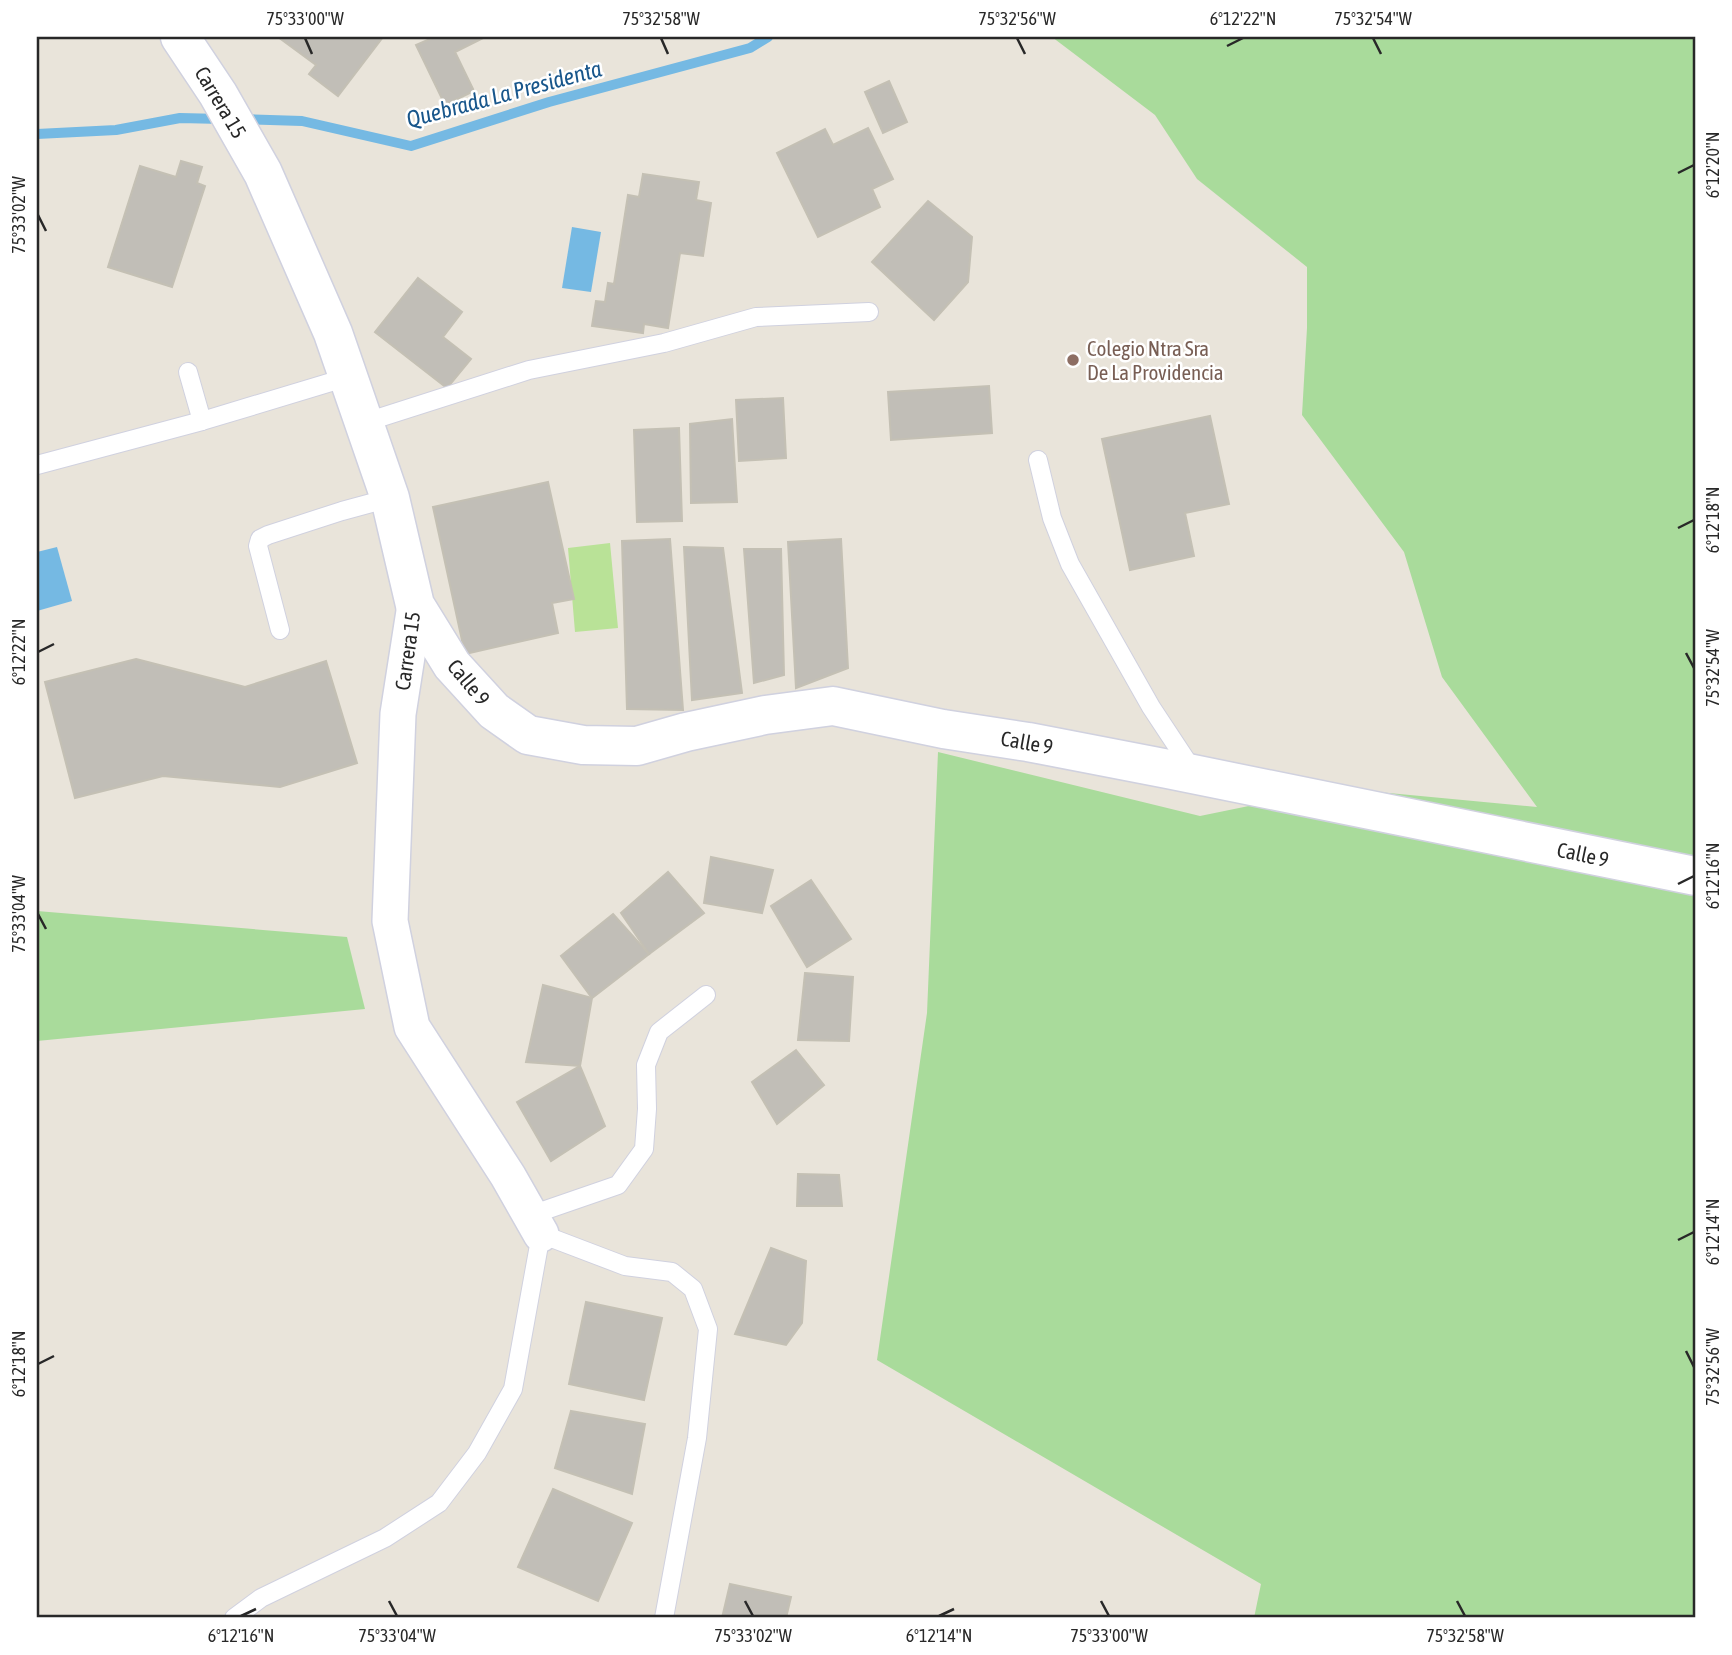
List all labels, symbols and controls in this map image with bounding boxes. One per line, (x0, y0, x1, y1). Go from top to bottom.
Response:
text: 75°33'00"W (266, 8, 344, 29)
text: 75°32'58"W (622, 8, 700, 29)
text: 75°32'56"W (978, 8, 1056, 29)
text: 6°12'22"N (1210, 8, 1276, 29)
text: 75°32'54"W (1334, 8, 1412, 29)
water label: Quebrada La Presidenta (404, 55, 605, 133)
street label: Carrera 15 (190, 62, 252, 142)
text: 6°12'20"N (1702, 132, 1723, 198)
text: 75°33'02"W (8, 176, 29, 254)
place label: Colegio Ntra Sra De La Providencia (1087, 336, 1224, 384)
marker: Colegio Ntra Sra De La Providencia (1065, 352, 1081, 368)
text: 6°12'18"N (1702, 487, 1723, 553)
street label: Carrera 15 (390, 610, 424, 692)
text: 6°12'22"N (8, 619, 29, 685)
text: 75°32'54"W (1702, 629, 1723, 707)
street label: Calle 9 (443, 654, 495, 710)
street label: Calle 9 (999, 726, 1055, 758)
street label: Calle 9 (1555, 837, 1611, 871)
text: 6°12'16"N (1702, 843, 1723, 909)
text: 75°33'04"W (8, 875, 29, 953)
text: 6°12'14"N (1702, 1199, 1723, 1265)
text: 75°32'56"W (1702, 1328, 1723, 1406)
text: 6°12'18"N (8, 1331, 29, 1397)
text: 6°12'16"N (208, 1625, 274, 1646)
text: 75°33'04"W (358, 1625, 436, 1646)
text: 75°33'02"W (714, 1625, 792, 1646)
text: 6°12'14"N (906, 1625, 972, 1646)
text: 75°33'00"W (1070, 1625, 1148, 1646)
text: 75°32'58"W (1426, 1625, 1504, 1646)

